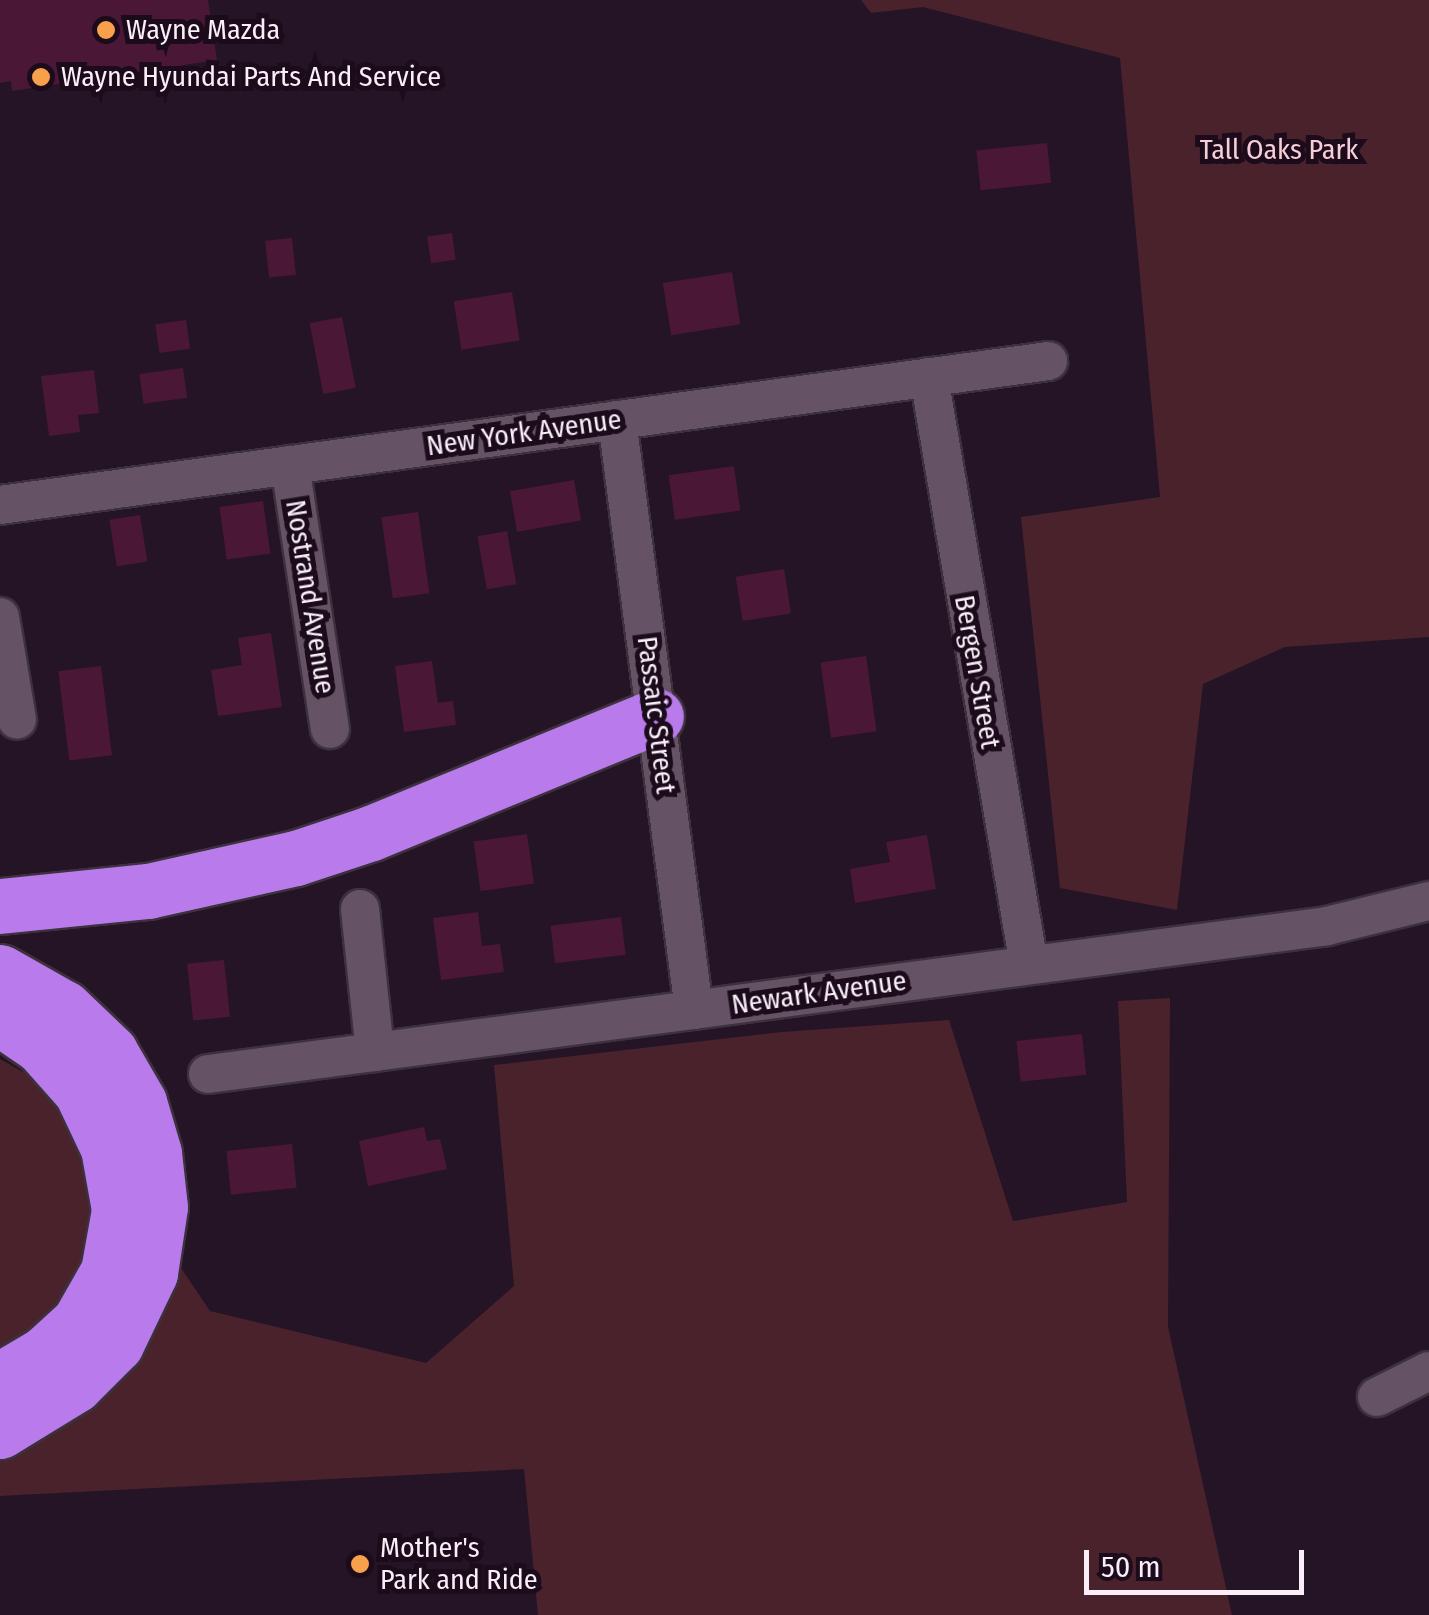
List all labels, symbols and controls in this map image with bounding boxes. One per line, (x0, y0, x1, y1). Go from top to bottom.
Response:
place label: Wayne Mazda (126, 13, 280, 47)
marker: Wayne Mazda (95, 19, 117, 41)
place label: Wayne Hyundai Parts And Service (61, 60, 441, 94)
marker: Wayne Hyundai Parts And Service (30, 66, 52, 88)
park label: Tall Oaks Park (1200, 133, 1358, 167)
street label: New York Avenue (424, 403, 624, 463)
street label: Nostrand Avenue (278, 498, 342, 696)
street label: Bergen Street (947, 593, 1007, 751)
street label: Passaic Street (630, 634, 682, 796)
street label: Newark Avenue (729, 964, 909, 1022)
scale bar (1089, 1530, 1309, 1592)
place label: Mother's Park and Ride (380, 1531, 538, 1597)
text: 50 m (1101, 1549, 1161, 1585)
marker: Mother's Park and Ride (349, 1553, 371, 1575)

